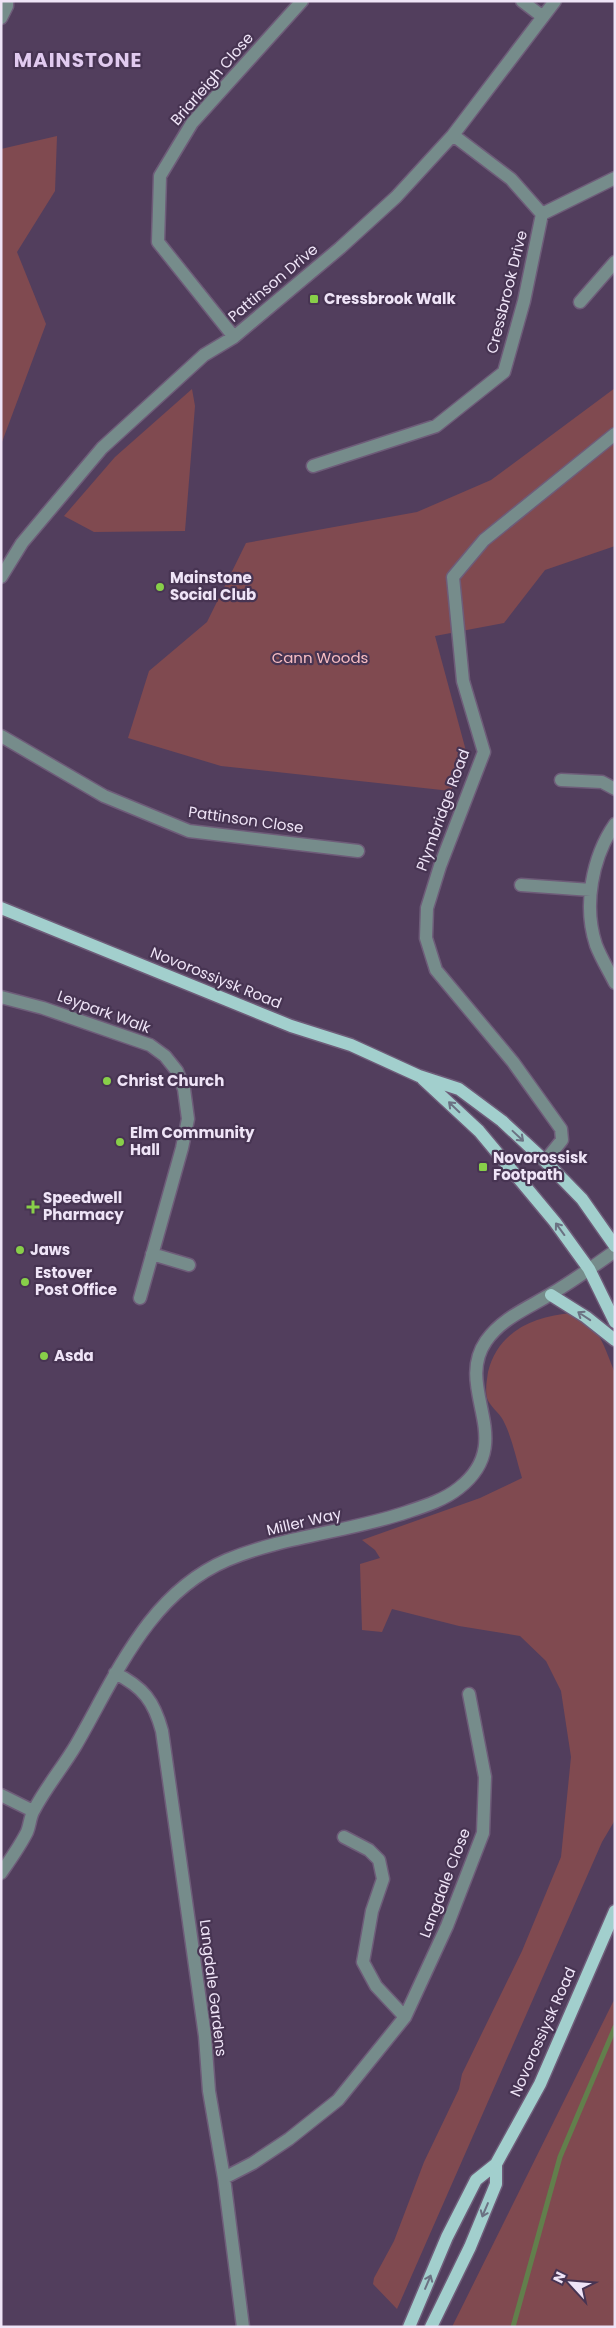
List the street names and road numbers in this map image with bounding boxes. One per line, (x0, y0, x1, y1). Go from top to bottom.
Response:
street label: Briarleigh Close (165, 28, 258, 130)
street label: Cressbrook Drive (481, 228, 532, 356)
street label: Pattinson Drive (223, 239, 322, 327)
street label: Plymbridge Road (411, 746, 474, 874)
street label: Pattinson Close (187, 801, 305, 838)
street label: Novorossiysk Road (147, 942, 285, 1013)
street label: Leypark Walk (55, 985, 154, 1038)
street label: Miller Way (264, 1503, 344, 1540)
street label: Langdale Close (414, 1825, 475, 1941)
street label: Langdale Gardens (195, 1918, 232, 2058)
street label: Novorossiysk Road (505, 1964, 581, 2100)

